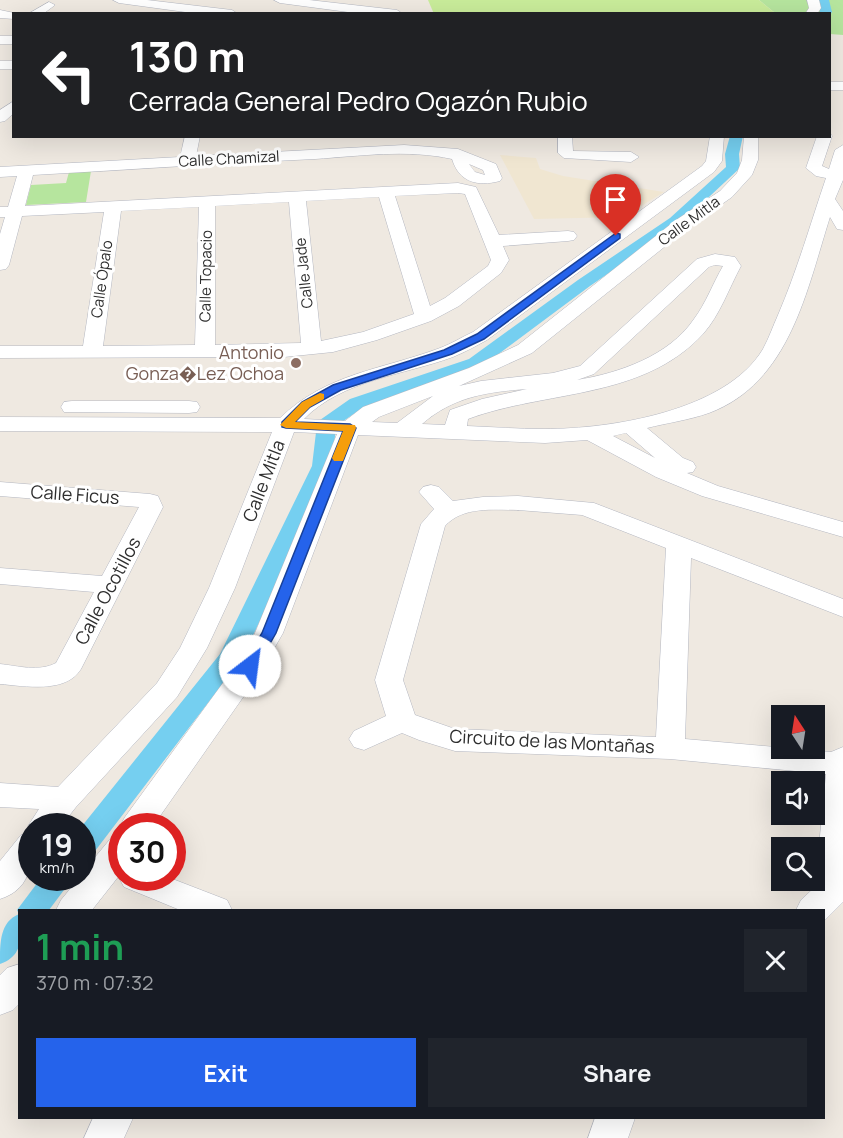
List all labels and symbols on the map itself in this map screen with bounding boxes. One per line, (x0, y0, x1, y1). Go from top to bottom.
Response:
street label: Calle Chamizal (178, 145, 280, 172)
pin (590, 174, 641, 236)
street label: Calle Mitla (653, 191, 724, 250)
street label: Calle Topacio (194, 230, 217, 322)
street label: Calle Jade (289, 237, 318, 309)
street label: Calle Ópalo (86, 239, 117, 319)
place label: Antonio Gonza�Lez Ochoa (126, 340, 284, 385)
marker: Antonio Gonza�Lez Ochoa (289, 356, 303, 370)
street label: Calle Mitla (236, 436, 290, 525)
street label: Calle Ficus (30, 479, 120, 509)
street label: Calle Ocotillos (69, 533, 146, 649)
position arrow (218, 634, 282, 698)
north arrow (771, 705, 825, 759)
street label: Circuito de las Montañas (449, 724, 655, 758)
speed limit sign: 30 (108, 813, 186, 891)

